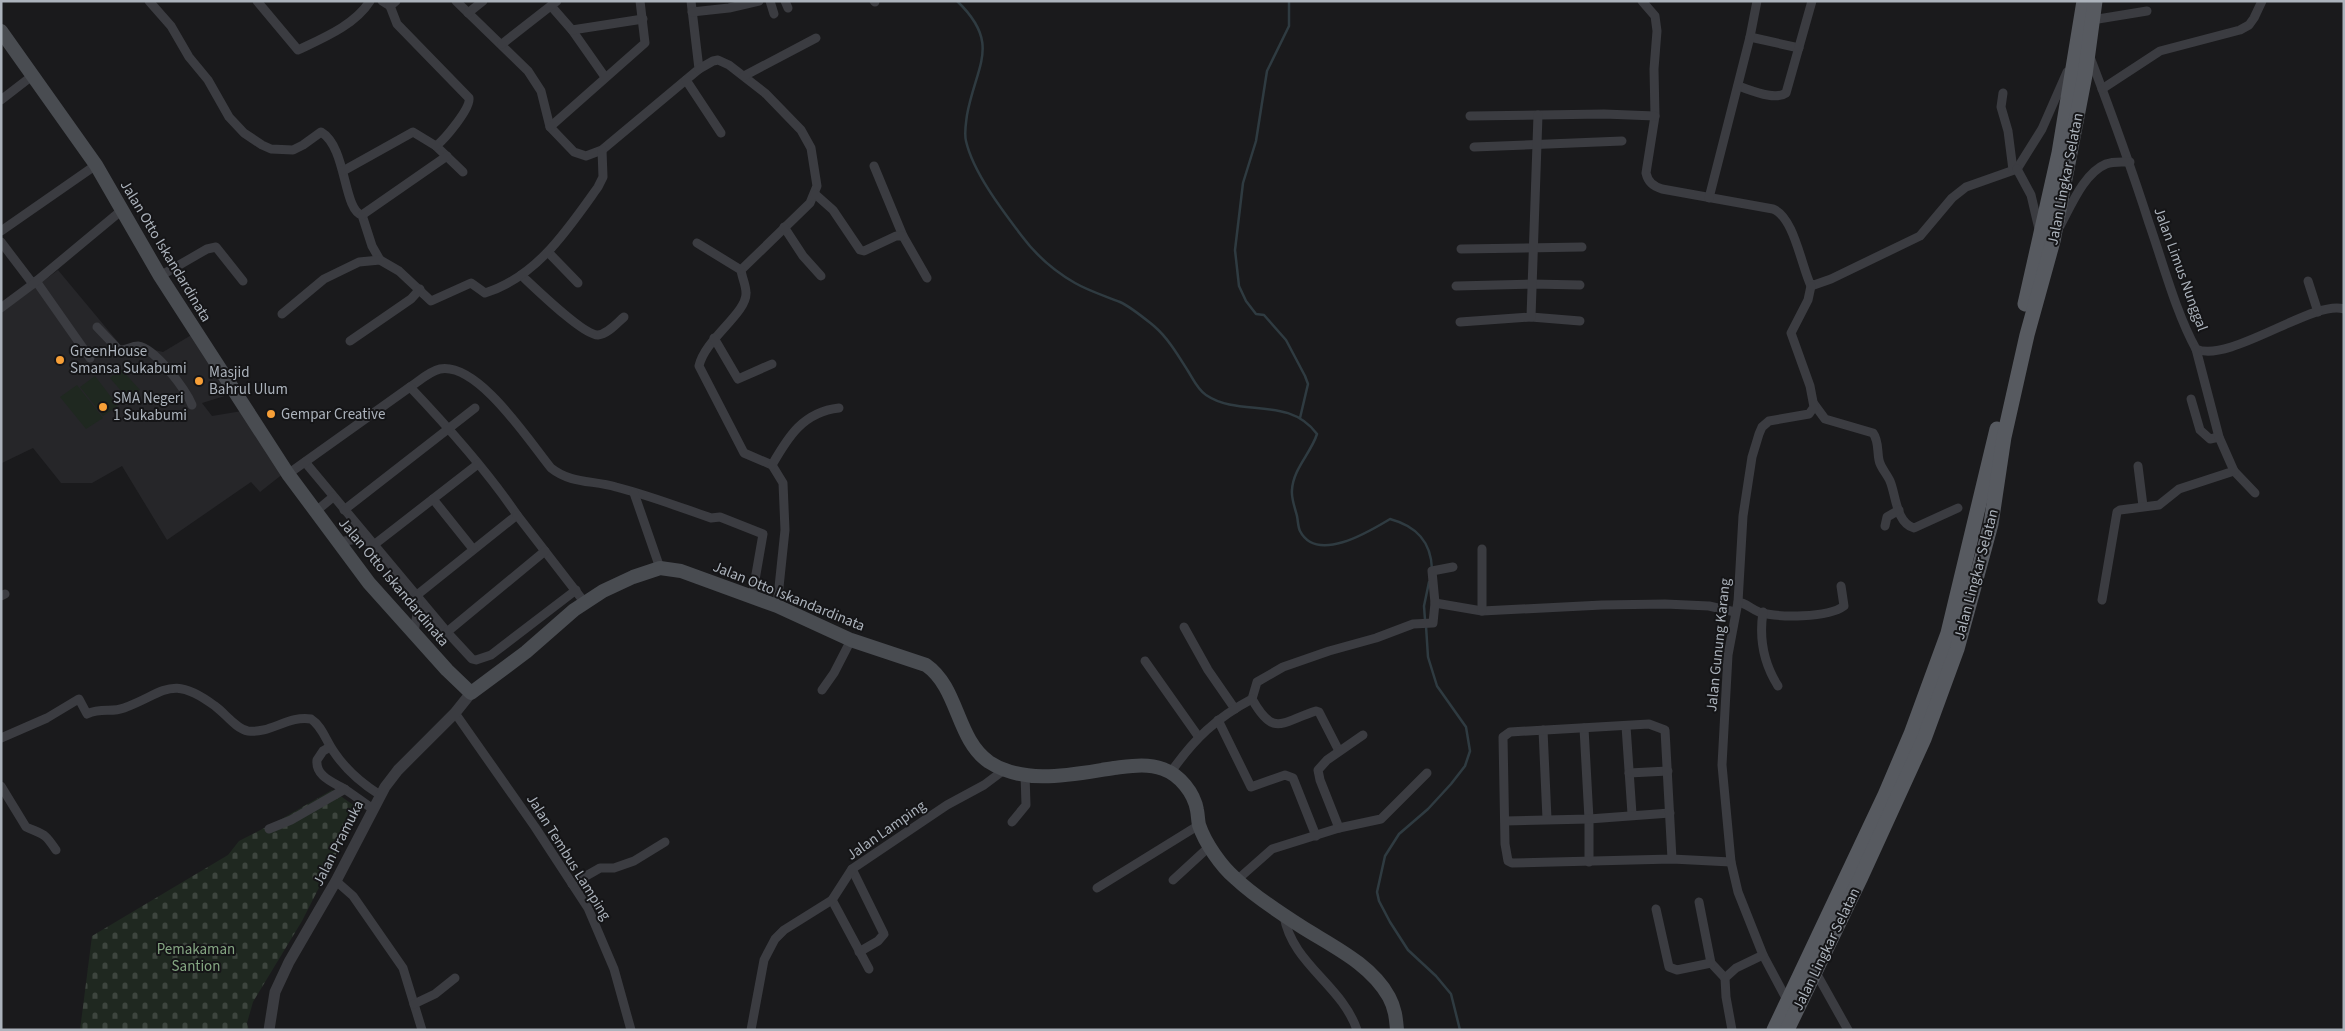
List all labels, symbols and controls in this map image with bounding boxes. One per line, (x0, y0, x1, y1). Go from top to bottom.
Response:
street label: Jalan Lingkar Selatan (2042, 111, 2089, 247)
street label: Jalan Otto Iskandardinata (115, 176, 216, 326)
street label: Jalan Limus Nunggal (2148, 204, 2213, 334)
place label: GreenHouse Smansa Sukabumi (70, 341, 187, 379)
marker: GreenHouse Smansa Sukabumi (54, 354, 66, 366)
place label: Masjid Bahrul Ulum (209, 362, 288, 400)
marker: Masjid Bahrul Ulum (193, 375, 205, 387)
place label: SMA Negeri 1 Sukabumi (113, 388, 187, 426)
marker: SMA Negeri 1 Sukabumi (97, 401, 109, 413)
place label: Gempar Creative (281, 404, 385, 425)
marker: Gempar Creative (265, 408, 277, 420)
street label: Jalan Lingkar Selatan (1949, 507, 2004, 642)
street label: Jalan Otto Iskandardinata (333, 513, 454, 651)
street label: Jalan Otto Iskandardinata (710, 556, 868, 637)
street label: Jalan Gunung Karang (1701, 577, 1736, 713)
street label: Jalan Tembus Lamping (521, 790, 616, 925)
street label: Jalan Lamping (842, 795, 931, 866)
street label: Jalan Pramuka (308, 797, 369, 890)
street label: Jalan Lingkar Selatan (1788, 884, 1865, 1014)
park label: Pemakaman Santion (157, 939, 235, 977)

